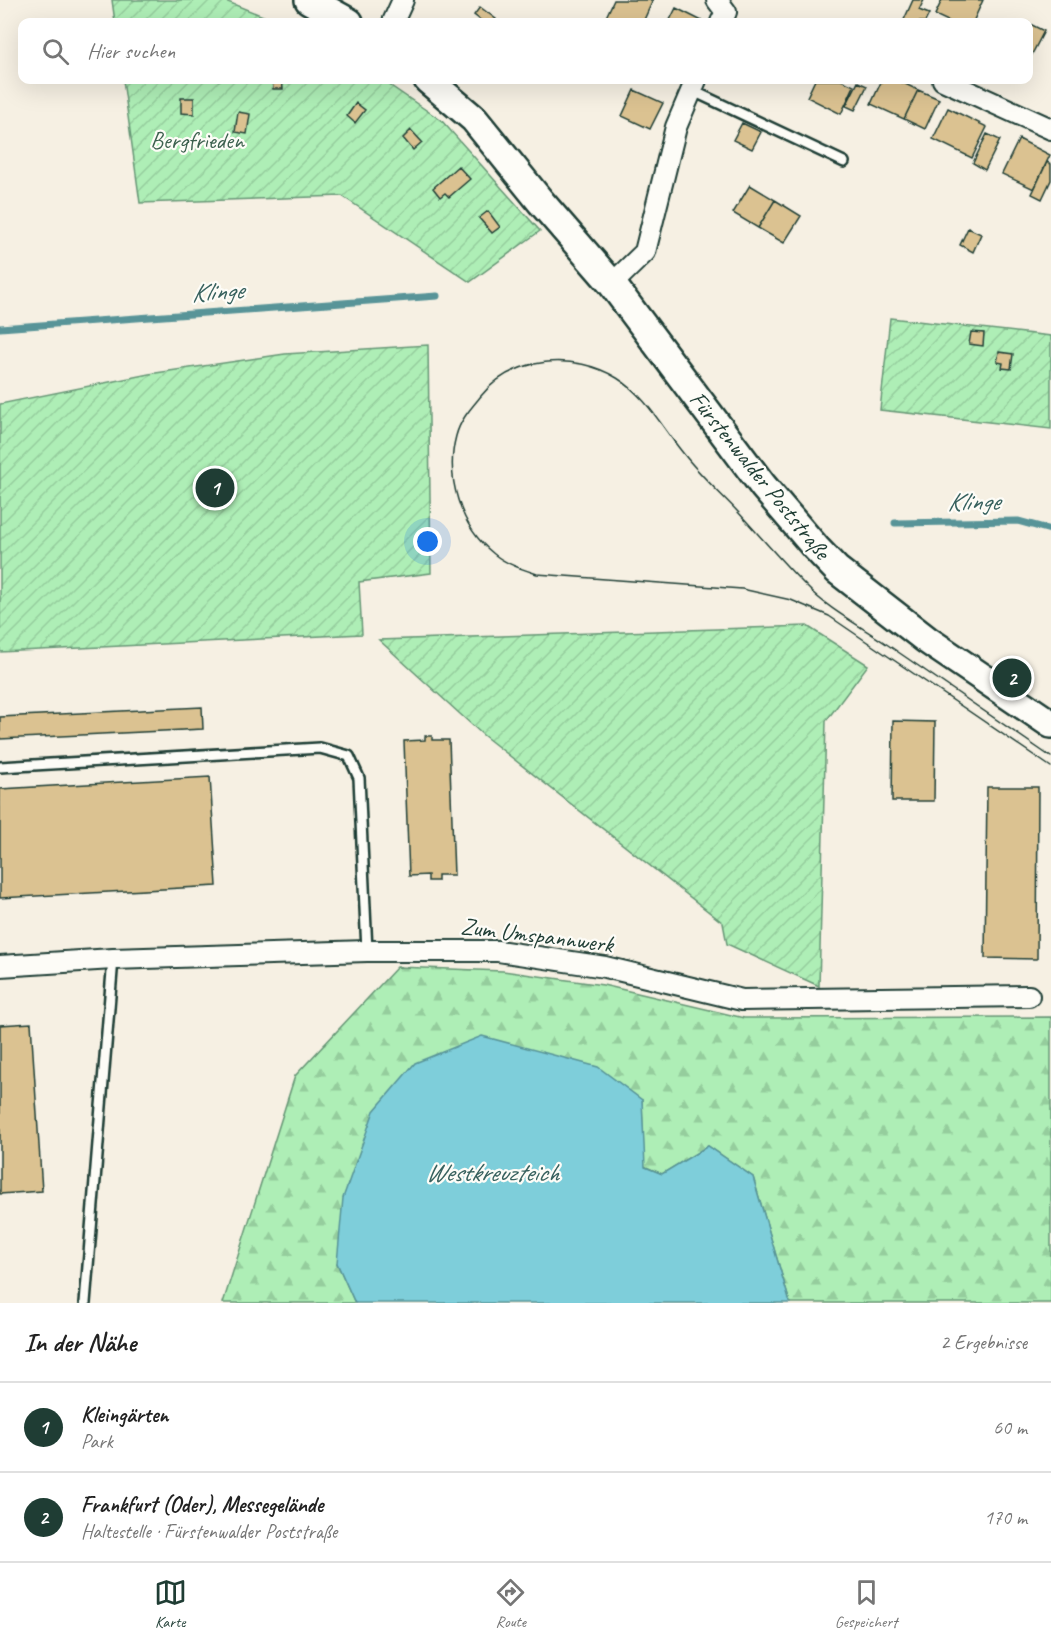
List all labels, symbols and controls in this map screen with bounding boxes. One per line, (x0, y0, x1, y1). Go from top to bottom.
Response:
search box (18, 18, 1033, 84)
icon: search (39, 35, 72, 68)
text: Hier suchen (87, 37, 175, 65)
park label: Bergfrieden (150, 125, 245, 155)
water label: Klinge (190, 273, 248, 310)
street label: Fürstenwalder Poststraße (683, 385, 838, 567)
pin: 1 (196, 466, 234, 510)
water label: Klinge (947, 484, 1003, 518)
your location (413, 527, 442, 556)
pin: 2 (992, 656, 1032, 700)
street label: Zum Umspannwerk (459, 911, 617, 959)
water label: Westkreuzteich (426, 1156, 561, 1189)
text: In der Nähe (24, 1326, 136, 1359)
text: 2 Ergebnisse (940, 1330, 1027, 1355)
text: Kleingärten (81, 1401, 168, 1429)
text: 1 (39, 1415, 48, 1440)
text: 60 m (993, 1415, 1027, 1440)
text: Park (81, 1429, 113, 1454)
text: Frankfurt (Oder), Messegelände (81, 1491, 323, 1519)
text: 2 (39, 1505, 48, 1530)
text: 170 m (984, 1505, 1027, 1530)
text: Haltestelle · Fürstenwalder Poststraße (81, 1519, 337, 1544)
tab: Karte (154, 1576, 187, 1632)
tab: Route (494, 1576, 527, 1632)
tab: Gespeichert (835, 1576, 897, 1632)

